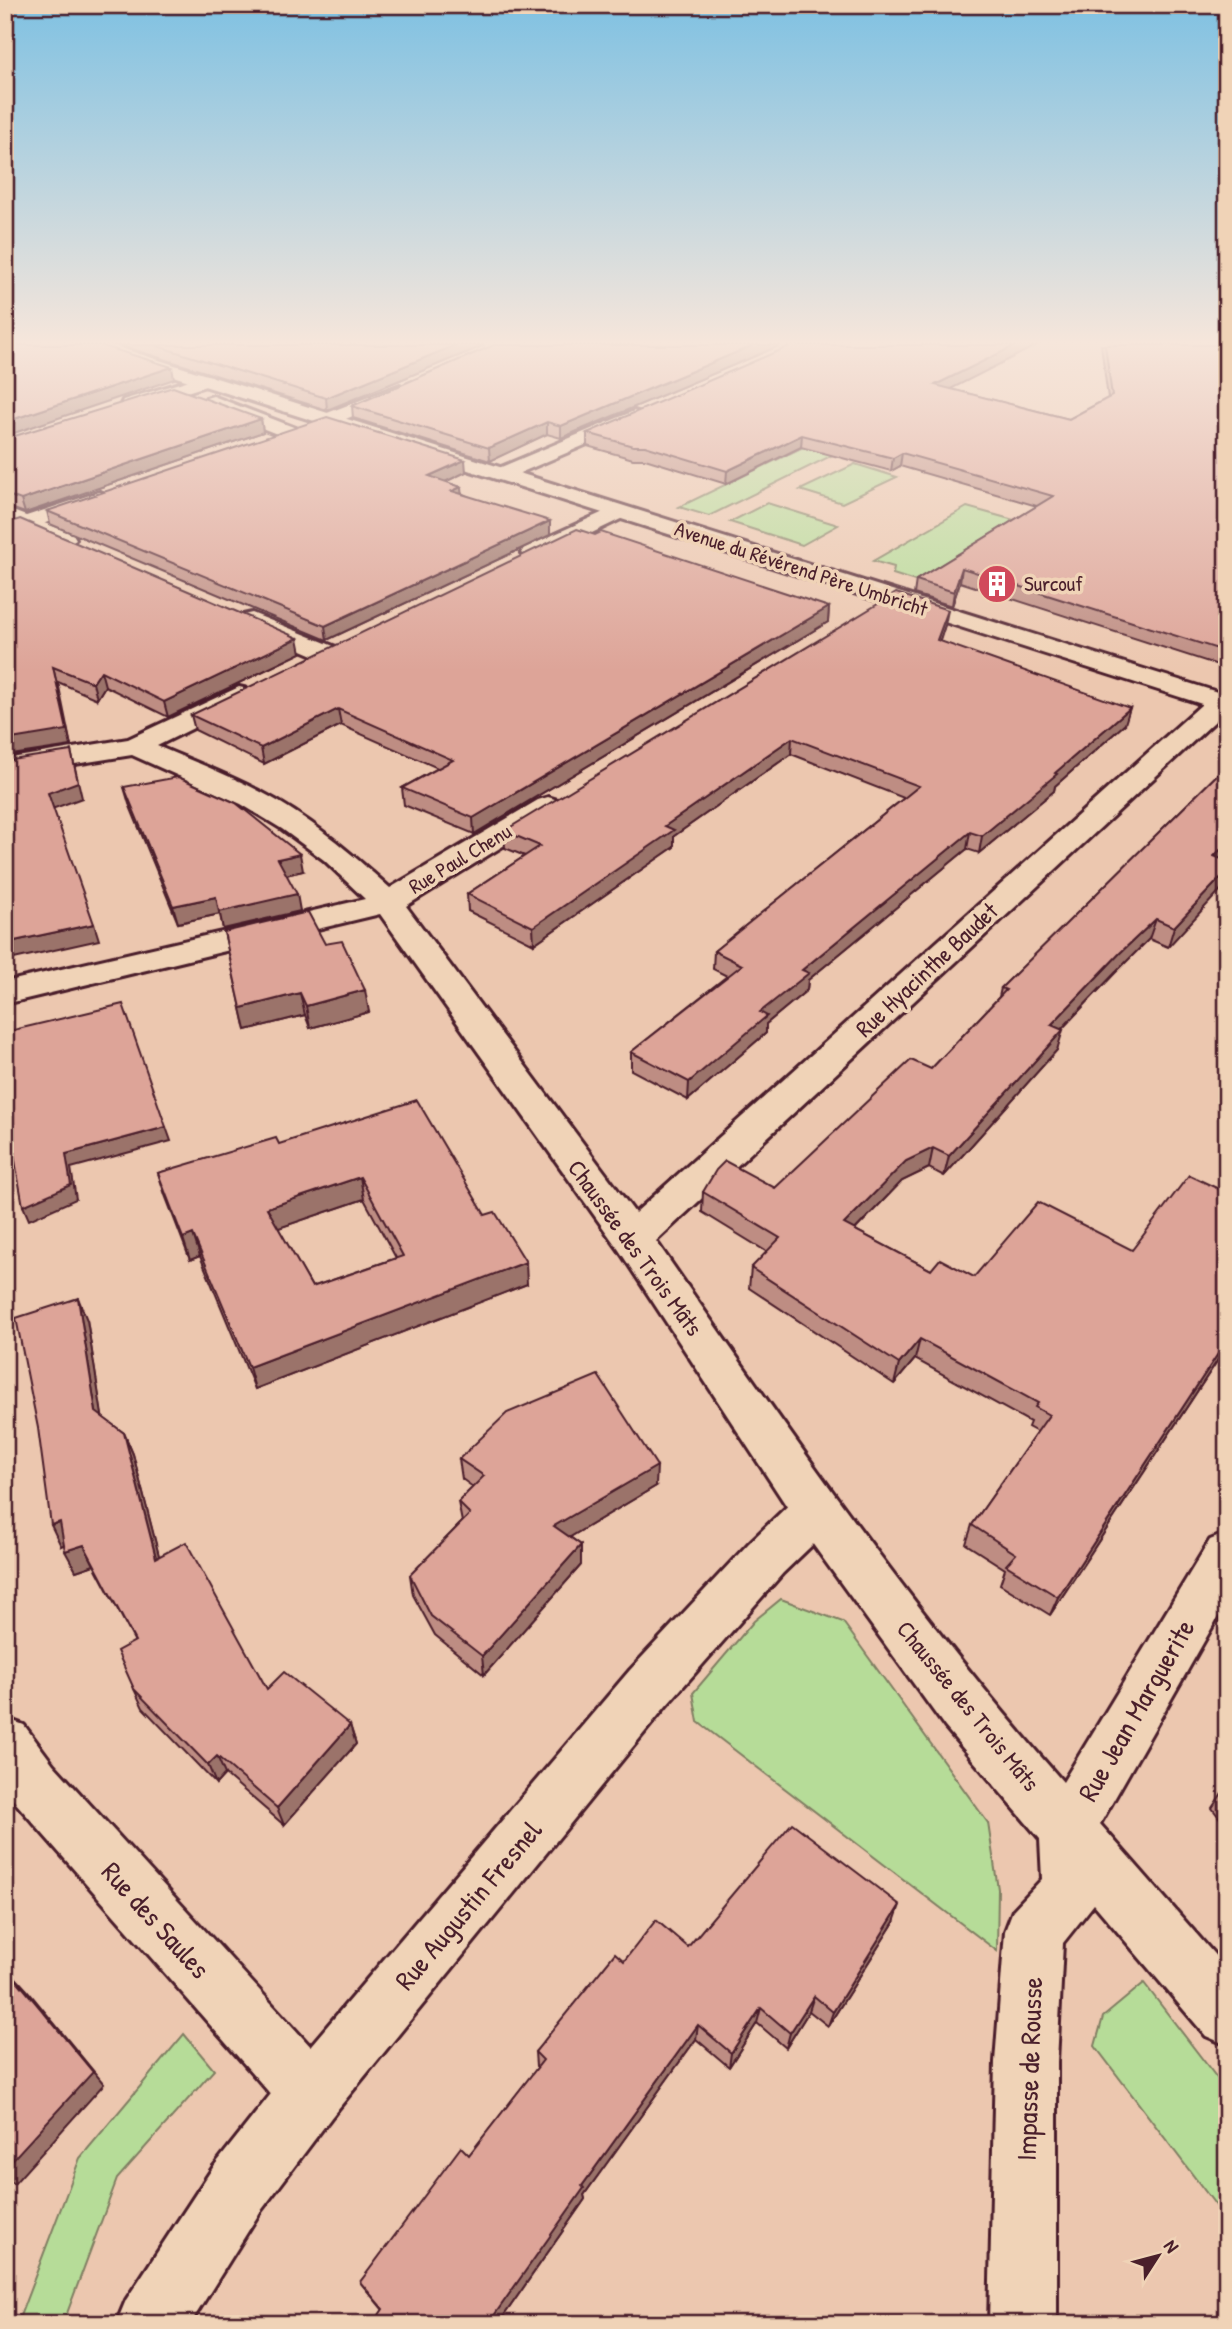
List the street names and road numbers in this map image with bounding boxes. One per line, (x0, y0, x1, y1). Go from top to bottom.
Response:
street label: Avenue du Révérend Père Umbricht (671, 514, 932, 623)
street label: Rue Paul Chenu (403, 816, 517, 901)
street label: Rue Hyacinthe Baudet (848, 894, 1005, 1044)
street label: Chaussée des Trois Mâts (561, 1153, 711, 1342)
street label: Rue Jean Marguerite (1069, 1612, 1203, 1808)
street label: Chaussée des Trois Mâts (890, 1614, 1047, 1797)
street label: Rue Augustin Fresnel (386, 1812, 550, 1998)
street label: Rue des Saules (93, 1853, 219, 1987)
street label: Impasse de Rousse (1007, 1976, 1051, 2162)

